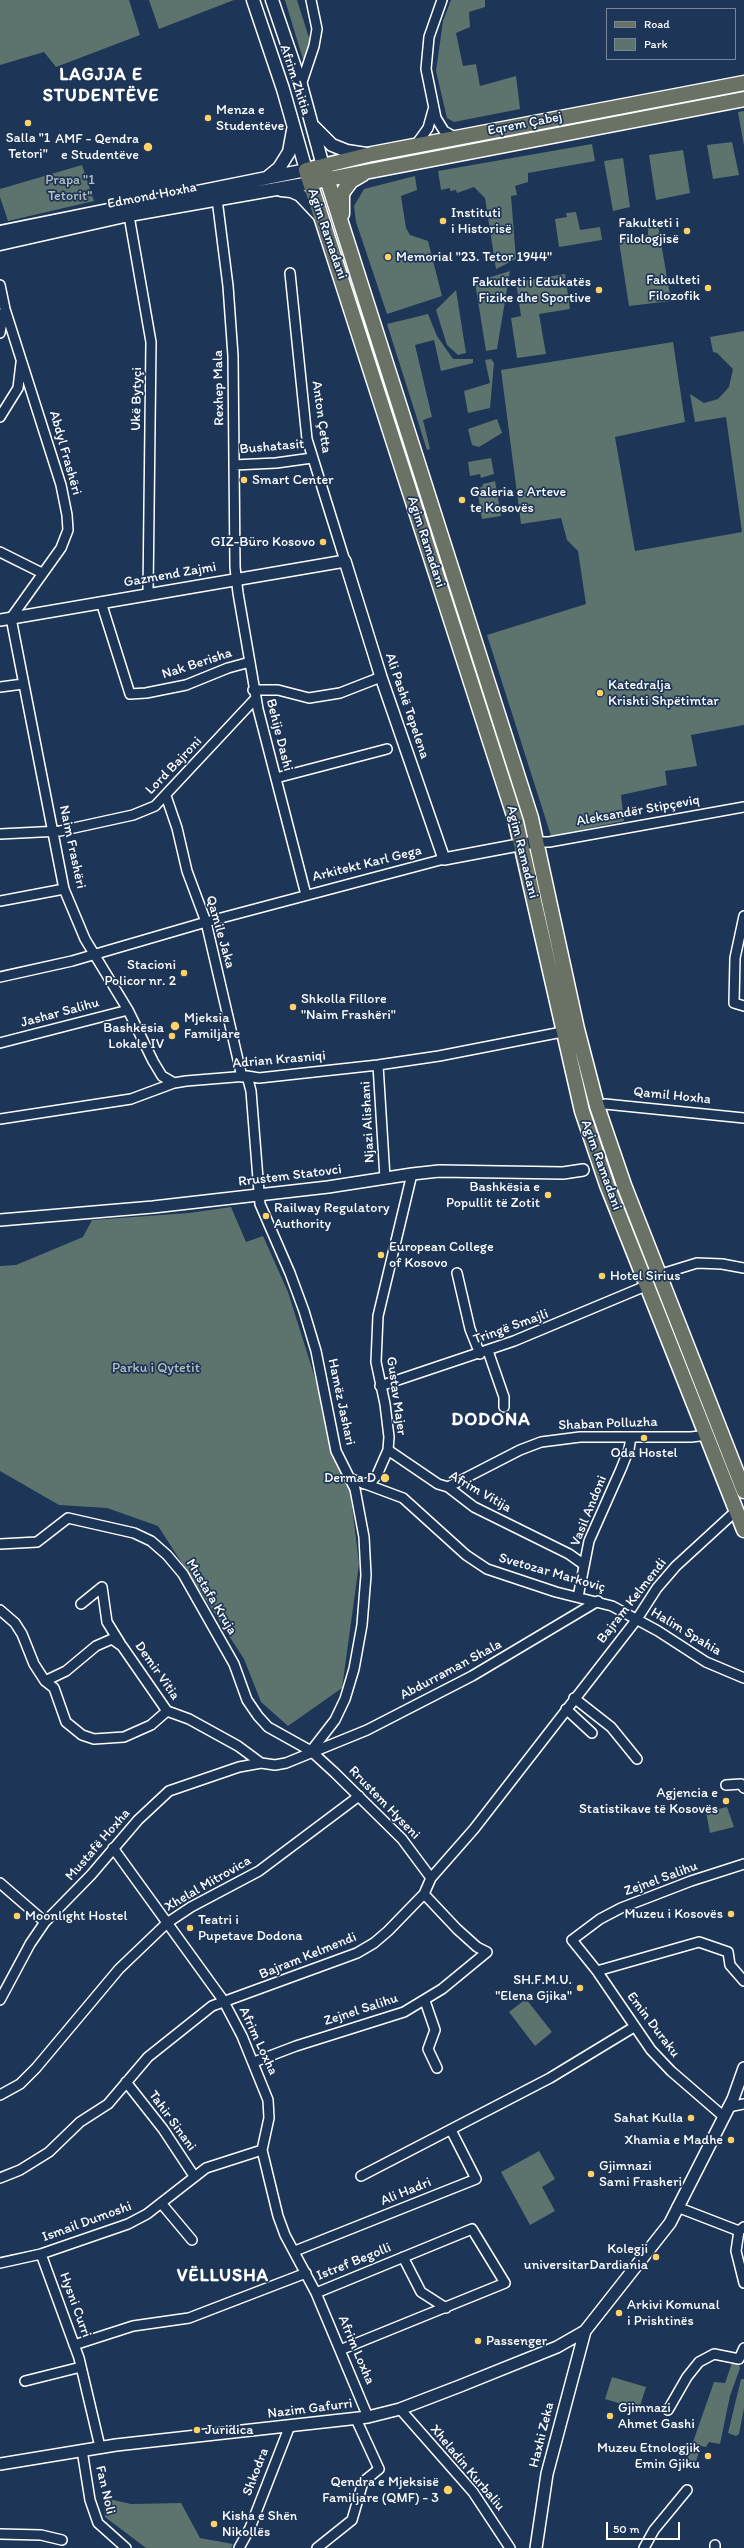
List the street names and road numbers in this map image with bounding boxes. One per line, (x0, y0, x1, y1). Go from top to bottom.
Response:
street label: Afrim Zhitia (276, 43, 314, 117)
street label: Eqrem Çabej (486, 109, 564, 139)
street label: Edmond Hoxha (106, 179, 198, 213)
street label: Agim Ramadani (304, 186, 350, 282)
street label: Rexhep Mala (210, 350, 228, 426)
street label: Ukë Bytyçi (128, 367, 146, 431)
street label: Anton Çetta (308, 380, 334, 454)
street label: Abdyl Frashëri (45, 409, 85, 497)
street label: Bushatasit (239, 436, 305, 458)
street label: Agim Ramadani (403, 494, 449, 590)
street label: Gazmend Zajmi (122, 559, 218, 591)
street label: Nak Berisha (160, 645, 234, 683)
street label: Ali Pashë Tepelena (381, 651, 433, 761)
street label: Behije Dashi (262, 697, 296, 773)
street label: Lord Bajroni (142, 734, 206, 798)
street label: Aleksandër Stipçeviq (575, 792, 701, 830)
street label: Naim Frashëri (55, 804, 89, 890)
street label: Agim Ramadani (502, 804, 542, 900)
street label: Arkitekt Karl Gega (311, 842, 423, 886)
street label: Qamile Jaka (202, 894, 238, 970)
street label: Jashar Salihu (19, 994, 101, 1032)
street label: Adrian Krasniqi (232, 1048, 326, 1072)
street label: Njazi Alishani (357, 1081, 379, 1163)
street label: Qamil Hoxha (632, 1084, 712, 1108)
street label: Agim Ramadani (577, 1118, 625, 1212)
street label: Rrustem Statovci (237, 1161, 343, 1191)
street label: Tringë Smajli (471, 1306, 551, 1348)
street label: Gustav Majer (382, 1356, 410, 1436)
street label: Hamëz Jashari (324, 1357, 358, 1447)
street label: Shaban Polluzha (558, 1414, 658, 1434)
street label: Afrim Vitija (446, 1467, 514, 1517)
street label: Vasil Andoni (567, 1473, 611, 1549)
street label: Svetozar Markoviç (497, 1550, 607, 1596)
street label: Bajram Kelmendi (594, 1555, 670, 1647)
street label: Mustafa Kruja (182, 1556, 240, 1638)
street label: Halim Spahia (648, 1604, 724, 1660)
street label: Abdurraman Shala (397, 1636, 505, 1704)
street label: Demir Vitia (131, 1638, 183, 1704)
street label: Rrustem Hyseni (345, 1763, 423, 1843)
street label: Mustafë Hoxha (62, 1806, 134, 1884)
street label: Xhelal Mitrovica (162, 1852, 254, 1916)
street label: Zejnel Salihu (622, 1858, 700, 1900)
street label: Bajram Kelmendi (257, 1929, 359, 1983)
street label: Emin Duraku (623, 1989, 683, 2061)
street label: Zejnel Salihu (322, 1990, 400, 2030)
street label: Afrim Loxha (235, 2004, 281, 2078)
street label: Tahir Sinani (144, 2088, 200, 2154)
street label: Ali Hadri (378, 2174, 434, 2210)
street label: Ismail Dumoshi (40, 2198, 134, 2246)
street label: Istref Begolli (314, 2239, 394, 2285)
street label: Hysni Curri (55, 2270, 95, 2340)
street label: Afrim Loxha (334, 2313, 378, 2387)
street label: Nazim Gafurri (267, 2395, 353, 2423)
street label: Haxhi Zeka (526, 2401, 558, 2469)
street label: Xheladin Kurbaliu (426, 2421, 508, 2515)
street label: Shkodra (239, 2446, 273, 2498)
street label: Fan Noli (91, 2464, 119, 2516)

